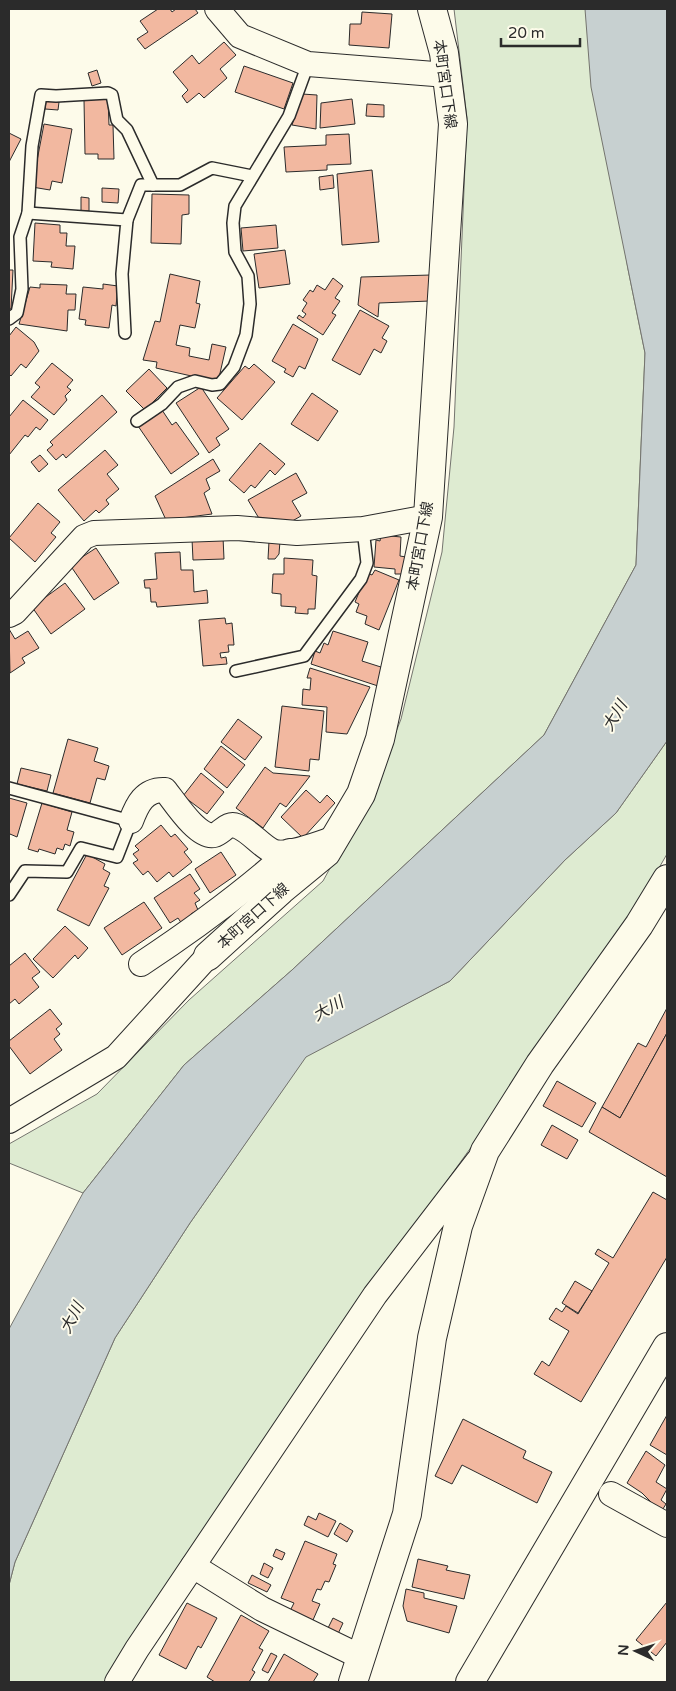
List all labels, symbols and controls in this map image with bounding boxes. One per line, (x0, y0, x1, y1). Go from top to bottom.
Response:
scale bar (501, 15, 580, 47)
text: 20 m (508, 24, 545, 42)
street label: 本町宮口下線 (430, 38, 460, 130)
street label: 本町宮口下線 (403, 500, 437, 592)
water label: 大川 (598, 695, 633, 735)
street label: 本町宮口下線 (214, 879, 292, 953)
water label: 大川 (309, 992, 349, 1026)
water label: 大川 (56, 1297, 89, 1337)
north arrow (611, 1626, 661, 1676)
text: N (615, 1644, 632, 1656)

